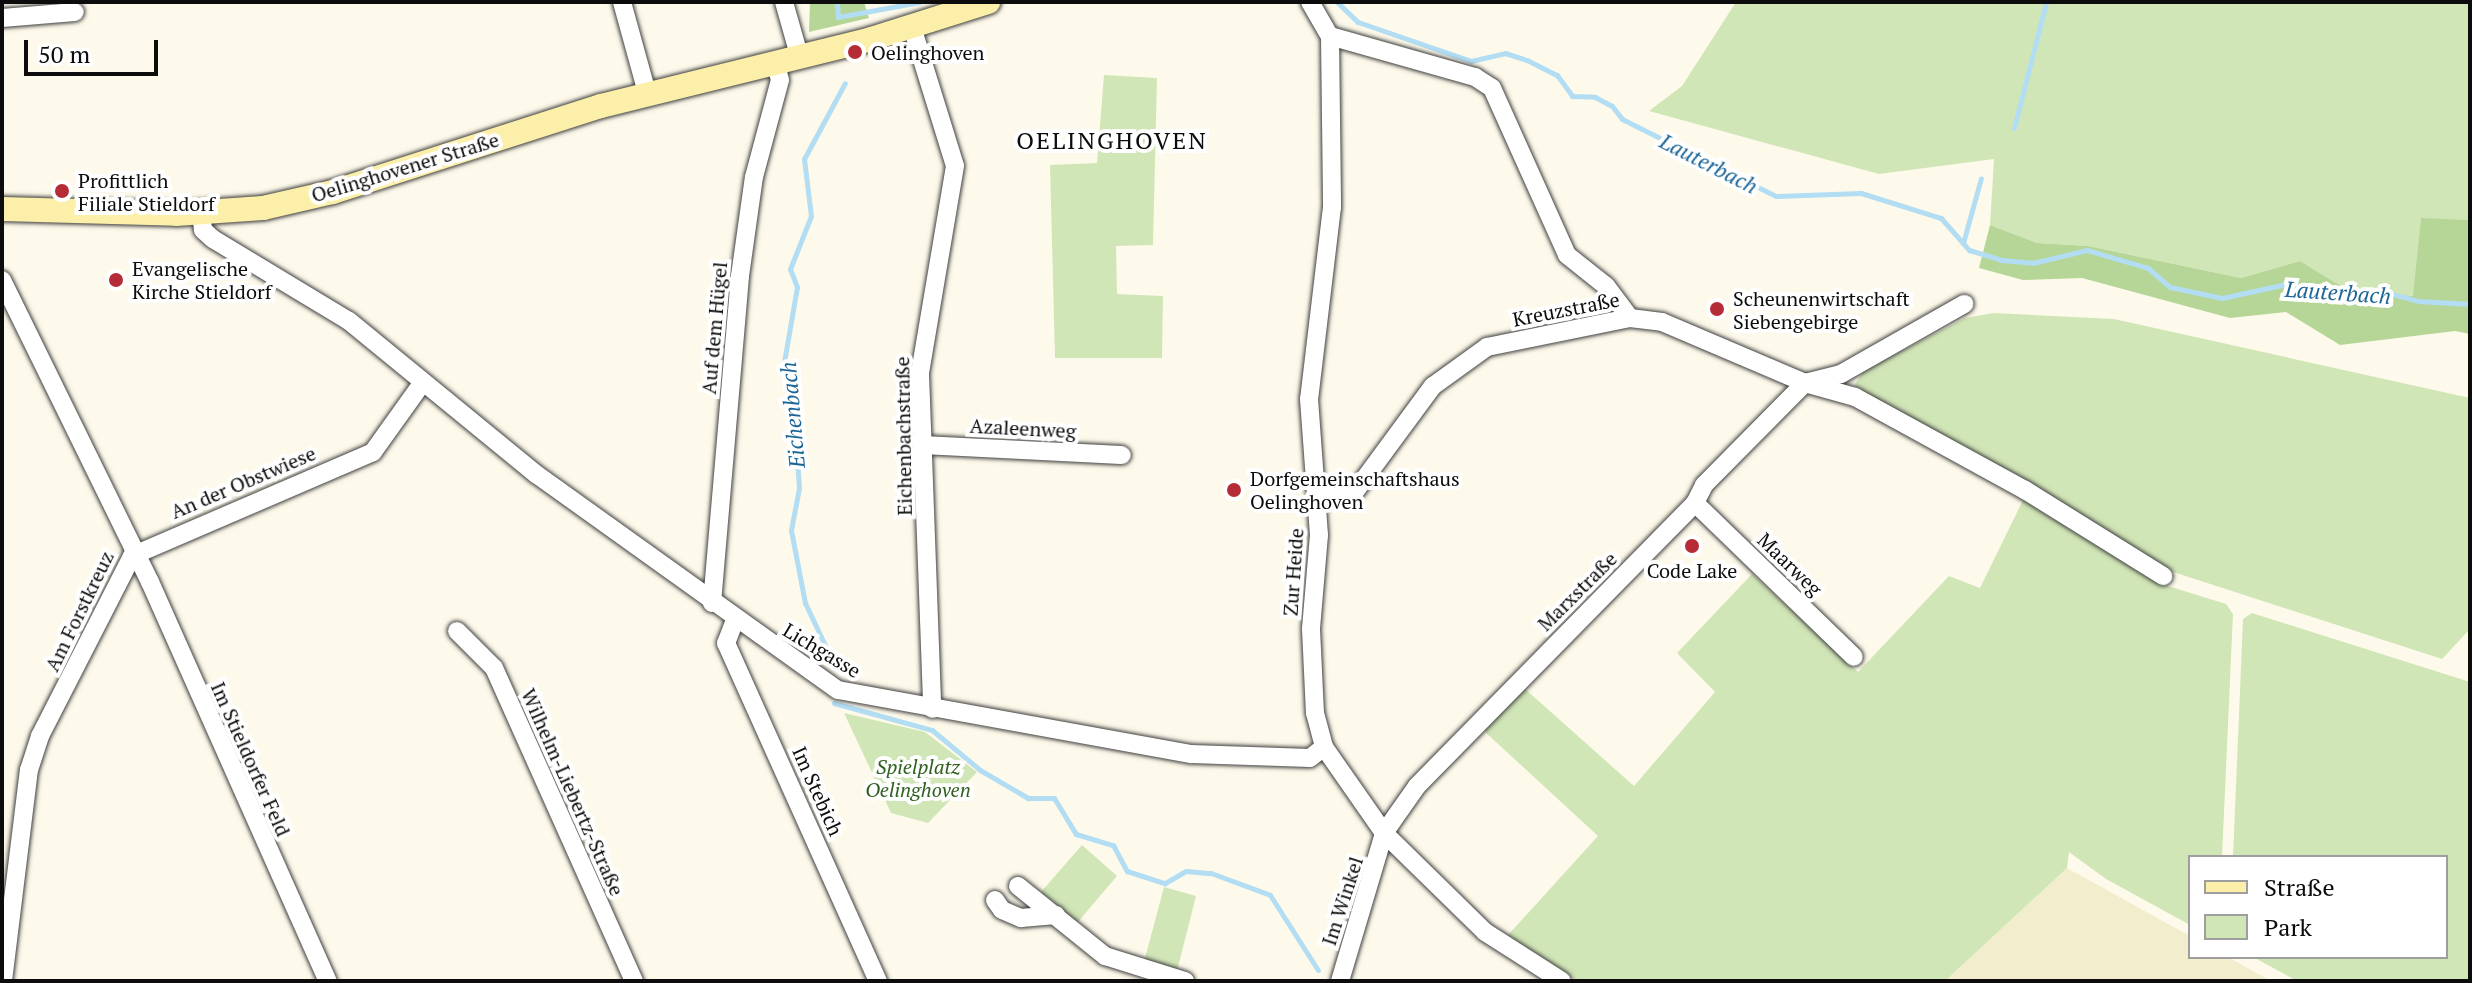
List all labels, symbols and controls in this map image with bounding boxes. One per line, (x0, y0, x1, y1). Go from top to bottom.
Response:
scale bar (28, 24, 162, 74)
text: 50 m (38, 38, 90, 70)
place label: Oelinghoven (871, 40, 984, 64)
marker: Oelinghoven (846, 43, 864, 61)
street label: Oelinghovener Straße (308, 127, 502, 207)
district label: OELINGHOVEN (1016, 127, 1208, 155)
water label: Lauterbach (1656, 127, 1762, 199)
place label: Profittlich Filiale Stieldorf (78, 168, 215, 215)
marker: Profittlich Filiale Stieldorf (53, 182, 71, 200)
place label: Evangelische Kirche Stieldorf (132, 256, 272, 303)
street label: Auf dem Hügel (696, 261, 732, 395)
marker: Evangelische Kirche Stieldorf (107, 271, 125, 289)
water label: Lauterbach (2284, 275, 2392, 309)
place label: Scheunenwirtschaft Siebengebirge (1733, 286, 1910, 333)
street label: Kreuzstraße (1510, 287, 1622, 331)
marker: Scheunenwirtschaft Siebengebirge (1708, 300, 1726, 318)
street label: Eichenbachstraße (890, 356, 916, 516)
water label: Eichenbach (774, 361, 810, 469)
street label: Azaleenweg (969, 413, 1077, 443)
street label: An der Obstwiese (167, 441, 319, 523)
place label: Dorfgemeinschaftshaus Oelinghoven (1250, 466, 1460, 513)
marker: Dorfgemeinschaftshaus Oelinghoven (1225, 481, 1243, 499)
street label: Zur Heide (1278, 527, 1308, 617)
street label: Maarweg (1753, 527, 1827, 601)
marker: Code Lake (1683, 537, 1701, 555)
street label: Marxstraße (1532, 546, 1622, 636)
street label: Am Forstkreuz (40, 547, 118, 675)
place label: Code Lake (1647, 558, 1737, 582)
street label: Lichgasse (779, 618, 865, 682)
street label: Im Stieldorfer Feld (206, 678, 296, 840)
street label: Wilhelm-Liebertz-Straße (516, 685, 630, 899)
street label: Im Stebich (788, 743, 848, 839)
park label: Spielplatz Oelinghoven (865, 754, 971, 801)
street label: Im Winkel (1316, 854, 1368, 948)
legend (2188, 855, 2448, 959)
text: Straße (2264, 871, 2335, 903)
text: Park (2264, 911, 2312, 943)

